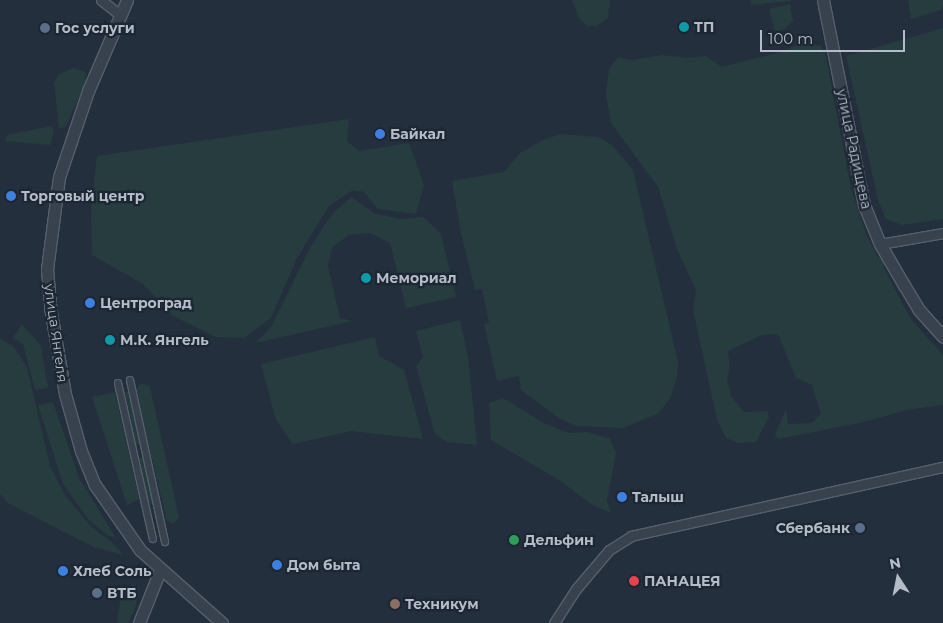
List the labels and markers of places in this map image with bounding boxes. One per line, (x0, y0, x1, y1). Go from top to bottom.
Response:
place label: ТП (694, 19, 714, 35)
place label: Гос услуги (55, 20, 135, 36)
marker: ТП (678, 21, 690, 33)
marker: Гос услуги (39, 22, 51, 34)
place label: Байкал (390, 126, 445, 142)
marker: Байкал (374, 128, 386, 140)
place label: Торговый центр (21, 188, 144, 204)
marker: Торговый центр (5, 190, 17, 202)
place label: Мемориал (376, 270, 456, 286)
marker: Мемориал (360, 272, 372, 284)
place label: Центроград (100, 295, 192, 311)
marker: Центроград (84, 297, 96, 309)
place label: М.К. Янгель (120, 332, 209, 348)
marker: М.К. Янгель (104, 334, 116, 346)
place label: Талыш (632, 489, 684, 505)
marker: Талыш (616, 491, 628, 503)
place label: Сбербанк (776, 520, 850, 536)
marker: Сбербанк (854, 522, 866, 534)
place label: Дельфин (524, 532, 594, 548)
marker: Дельфин (508, 534, 520, 546)
place label: Дом быта (287, 557, 360, 573)
marker: Дом быта (271, 559, 283, 571)
place label: Хлеб Соль (73, 563, 151, 579)
marker: Хлеб Соль (57, 565, 69, 577)
place label: ПАНАЦЕЯ (644, 573, 721, 589)
marker: ПАНАЦЕЯ (628, 575, 640, 587)
place label: ВТБ (107, 585, 136, 601)
marker: ВТБ (91, 587, 103, 599)
place label: Техникум (405, 596, 479, 612)
marker: Техникум (389, 598, 401, 610)

